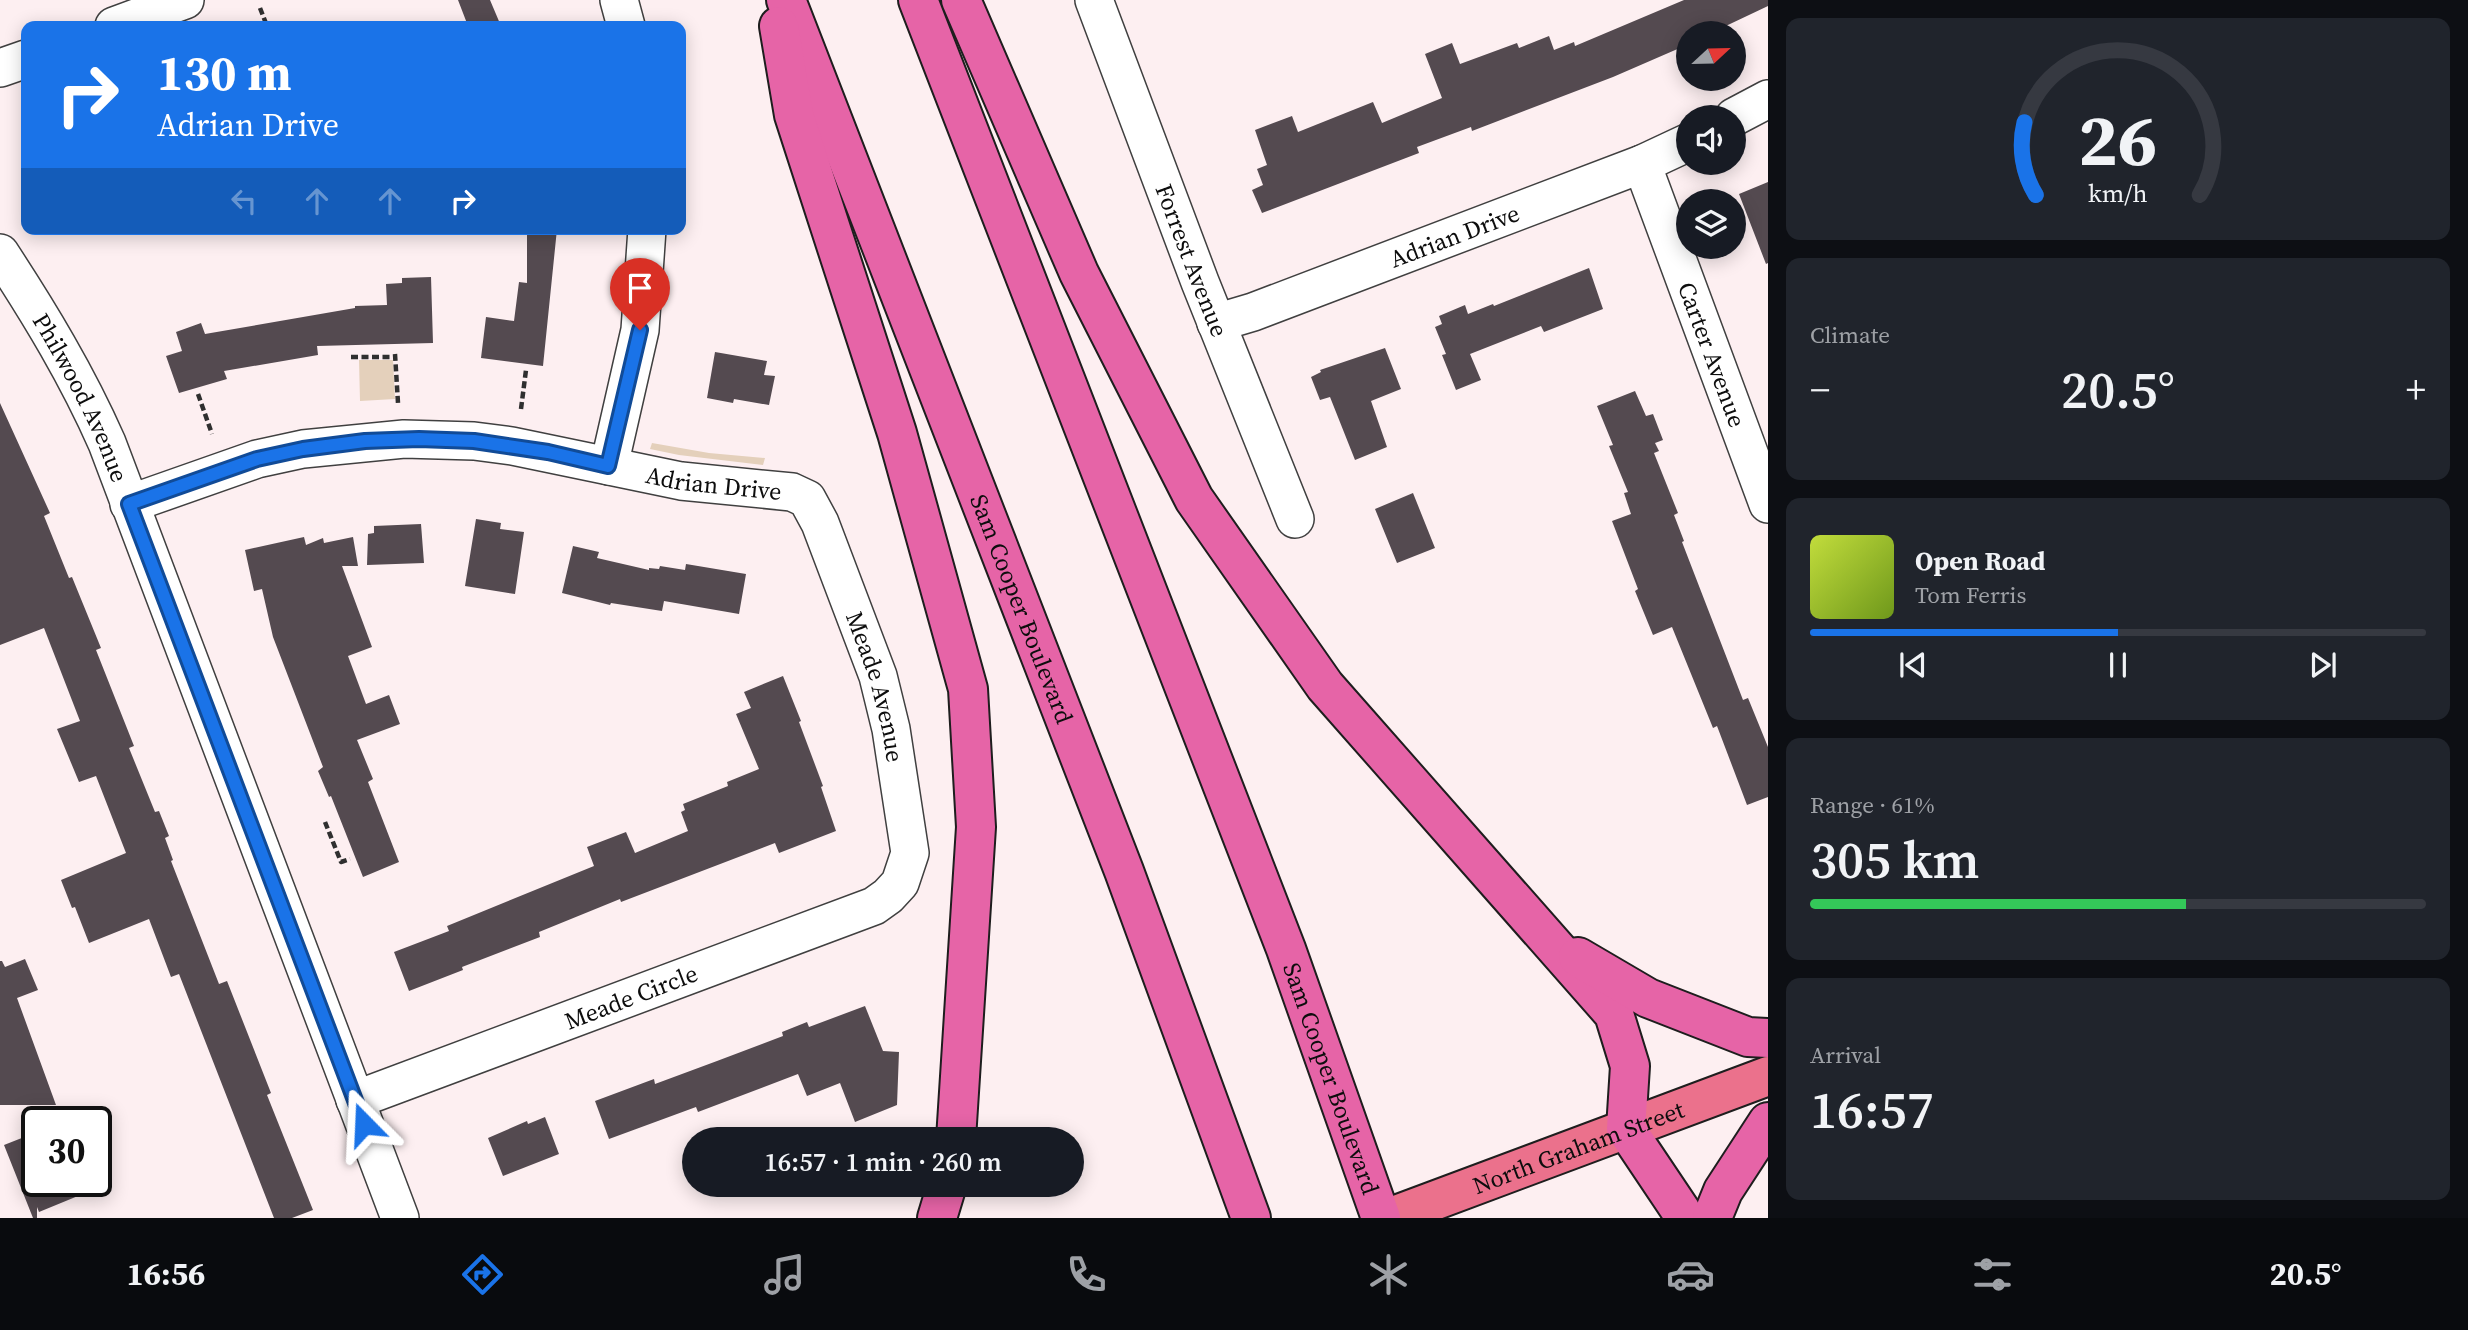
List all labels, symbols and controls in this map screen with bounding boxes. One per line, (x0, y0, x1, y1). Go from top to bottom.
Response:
north arrow (1676, 21, 1746, 91)
map controls (1676, 21, 1746, 259)
text: 130 m (157, 39, 292, 106)
icon: right (42, 49, 133, 140)
text: 26 (2079, 90, 2157, 189)
text: Adrian Drive (157, 103, 339, 147)
button: sound (1676, 105, 1746, 175)
text: km/h (2088, 176, 2148, 210)
street label: Forrest Avenue (1148, 179, 1237, 341)
icon: left (225, 182, 263, 220)
icon: ahead (298, 182, 336, 220)
icon: ahead (371, 182, 409, 220)
icon: right (444, 182, 482, 220)
button: layers (1676, 189, 1746, 259)
street label: Adrian Drive (1385, 196, 1524, 275)
pin (610, 258, 670, 330)
icon: arrive (621, 269, 659, 307)
street label: Carter Avenue (1671, 277, 1755, 432)
street label: Philwood Avenue (25, 307, 137, 486)
text: Climate (1810, 319, 1890, 351)
text: 20.5° (2061, 354, 2175, 425)
text: − (1810, 364, 1830, 416)
text: + (2406, 364, 2426, 416)
street label: Adrian Drive (643, 458, 783, 507)
street label: Sam Cooper Boulevard (963, 489, 1082, 729)
text: Open Road (1915, 543, 2046, 579)
text: Tom Ferris (1915, 579, 2026, 611)
street label: Meade Avenue (838, 607, 912, 764)
icon: previous (1894, 646, 1932, 684)
icon: pause (2099, 646, 2137, 684)
icon: next (2304, 646, 2342, 684)
text: Range · 61% (1810, 789, 1935, 821)
text: 305 km (1810, 824, 1979, 895)
street label: Meade Circle (560, 957, 702, 1037)
street label: Sam Cooper Boulevard (1276, 958, 1388, 1199)
text: Arrival (1810, 1039, 1881, 1071)
text: 16:57 (1810, 1074, 1934, 1145)
position arrow (327, 1087, 401, 1161)
street label: North Graham Street (1468, 1092, 1689, 1201)
speed limit sign: 30 (21, 1106, 112, 1197)
text: 16:57 · 1 min · 260 m (764, 1144, 1002, 1180)
icon: directions (458, 1250, 507, 1299)
icon: music (760, 1250, 809, 1299)
icon: phone (1062, 1250, 1111, 1299)
icon: climate (1364, 1250, 1413, 1299)
icon: car (1666, 1250, 1715, 1299)
icon: filters (1968, 1250, 2017, 1299)
text: 16:56 (126, 1252, 205, 1296)
text: 20.5° (2269, 1252, 2342, 1296)

